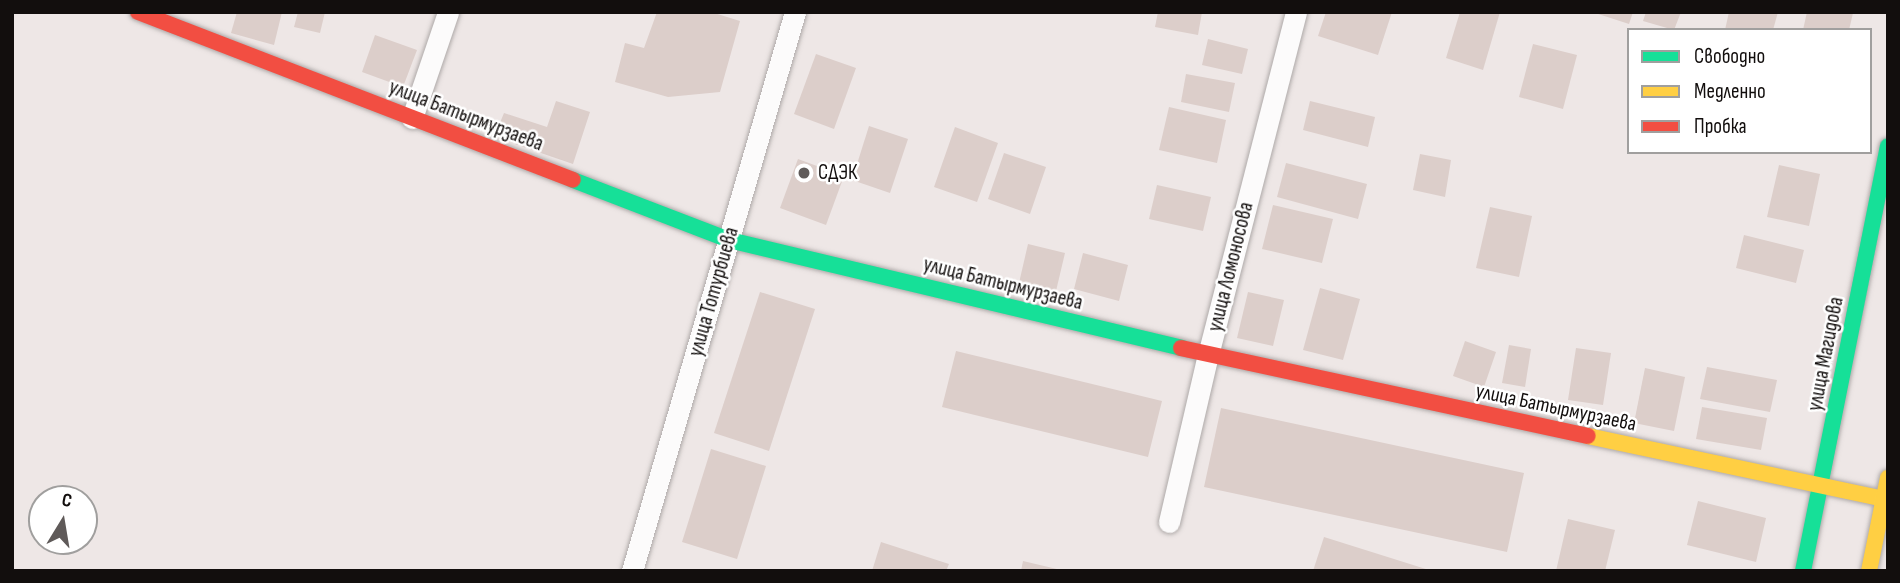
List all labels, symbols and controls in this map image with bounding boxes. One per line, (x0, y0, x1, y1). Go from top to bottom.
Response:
legend (1627, 28, 1872, 154)
text: Свободно (1694, 44, 1765, 69)
street label: улица Батырмурзаева (385, 75, 547, 157)
text: Медленно (1694, 79, 1766, 104)
text: Пробка (1694, 114, 1747, 139)
place label: СДЭК (818, 160, 857, 186)
marker: СДЭК (796, 165, 812, 181)
street label: улица Ломоносова (1203, 200, 1259, 334)
street label: улица Тотурбиева (684, 224, 744, 360)
street label: улица Батырмурзаева (921, 252, 1085, 316)
street label: улица Магидова (1803, 295, 1849, 413)
street label: улица Батырмурзаева (1473, 379, 1639, 437)
north arrow (28, 485, 98, 555)
text: С (60, 489, 74, 513)

